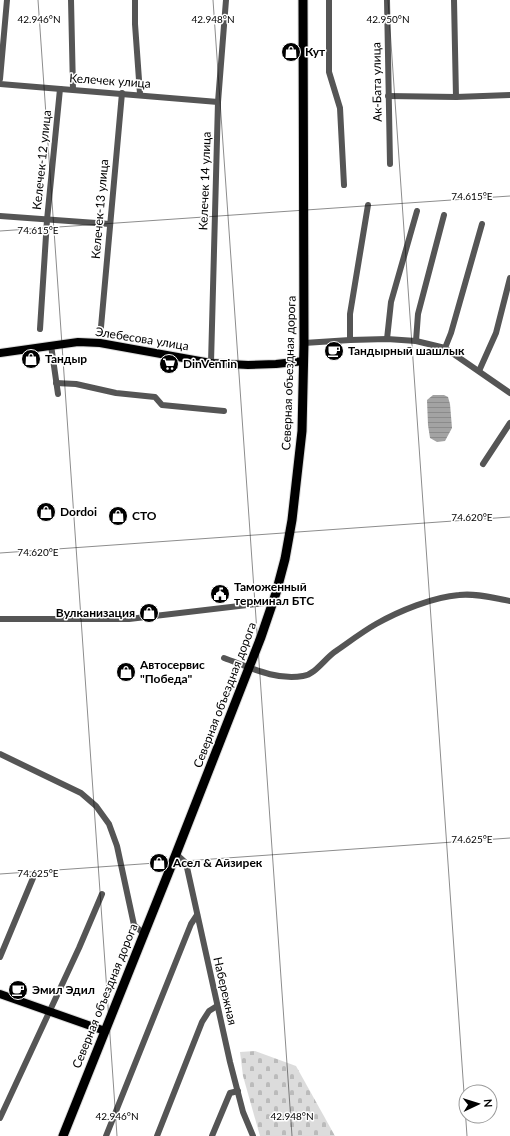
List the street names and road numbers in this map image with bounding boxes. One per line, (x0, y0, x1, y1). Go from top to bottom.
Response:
street label: Ак-Бата улица (368, 42, 385, 122)
street label: Келечек улица (69, 70, 151, 91)
street label: Келечек-12 улица (29, 109, 54, 210)
street label: Келечек 14 улица (195, 131, 214, 231)
street label: Келечек-13 улица (88, 158, 111, 259)
street label: Северная объездная дорога (278, 295, 299, 451)
street label: Элебесова улица (94, 324, 190, 353)
street label: Северная объездная дорога (190, 620, 259, 770)
street label: Северная объездная дорога (69, 921, 140, 1070)
street label: Набережная (210, 955, 241, 1026)

